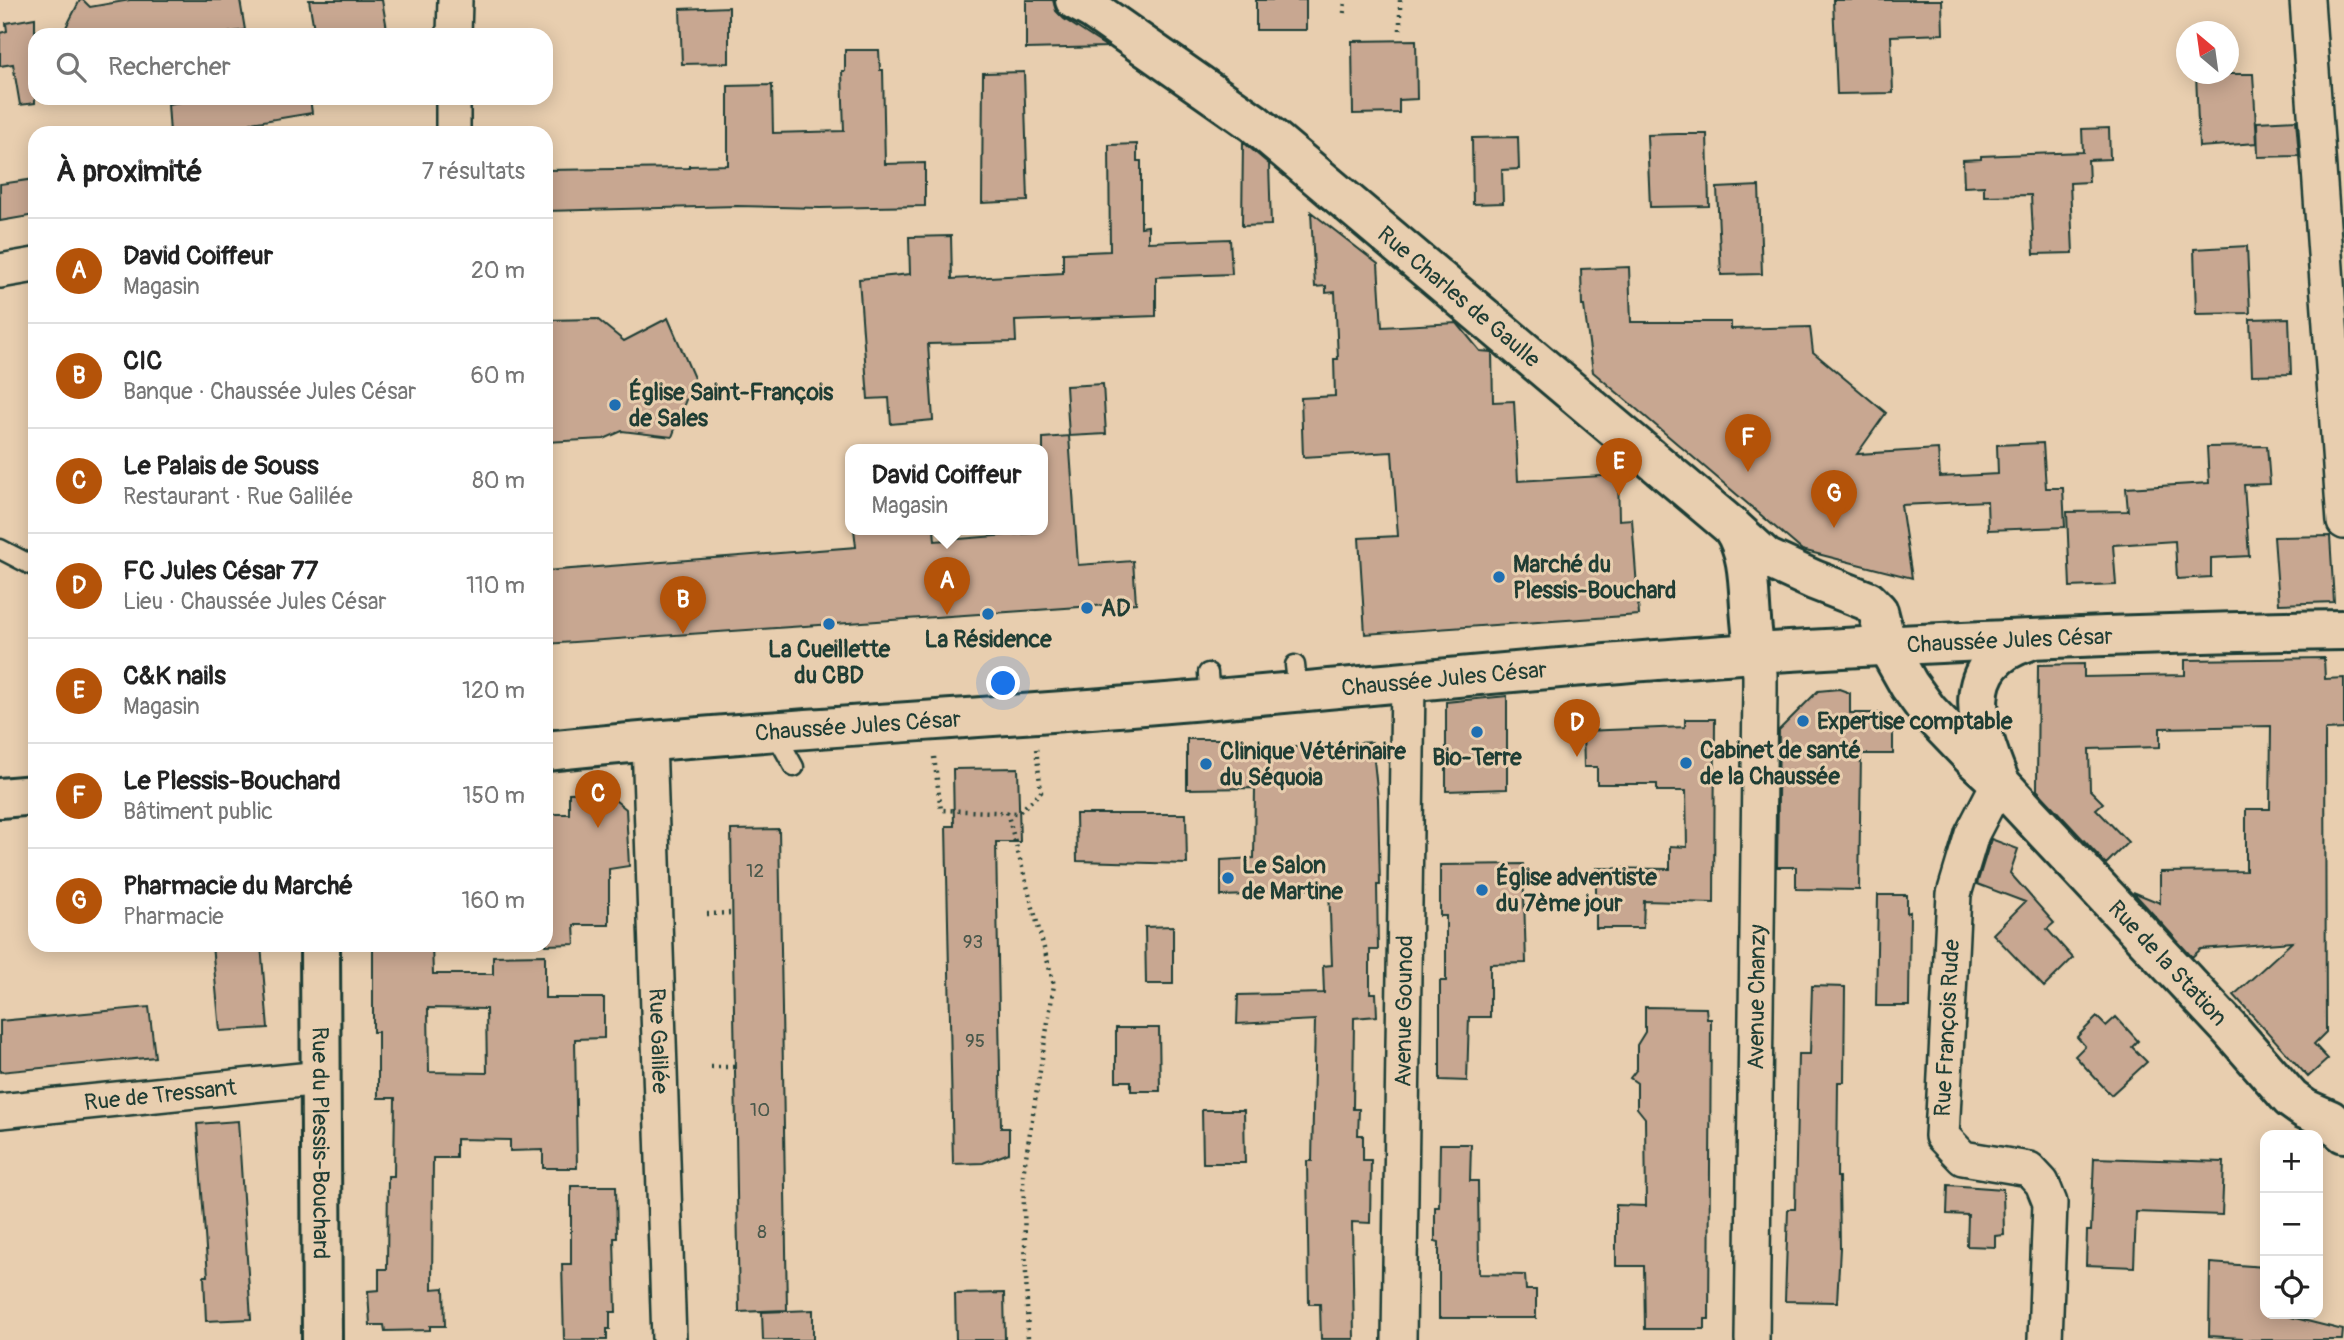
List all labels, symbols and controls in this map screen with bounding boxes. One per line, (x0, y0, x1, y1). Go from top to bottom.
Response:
north arrow (2176, 21, 2239, 84)
search box (28, 28, 553, 105)
icon: search (52, 48, 90, 86)
text: Rechercher (108, 51, 231, 83)
text: À proximité (56, 153, 202, 190)
text: 7 résultats (422, 157, 525, 186)
street label: Rue Charles de Gaulle (1372, 219, 1547, 374)
text: David Coiffeur (123, 240, 273, 272)
text: A (72, 256, 86, 285)
text: 20 m (471, 256, 525, 285)
text: Magasin (123, 272, 200, 301)
text: CIC (123, 345, 162, 377)
text: B (72, 361, 86, 390)
text: 60 m (470, 361, 525, 390)
text: Banque · Chaussée Jules César (123, 377, 416, 406)
place label: Église Saint-François de Sales (629, 378, 834, 433)
marker: Église Saint-François de Sales (607, 397, 623, 413)
pin: F (1725, 414, 1771, 472)
pin: E (1596, 438, 1642, 496)
popup (845, 444, 1048, 535)
text: Le Palais de Souss (123, 450, 319, 482)
text: David Coiffeur (872, 459, 1021, 491)
text: C (72, 466, 86, 495)
text: 80 m (472, 466, 525, 495)
pin: G (1811, 470, 1857, 528)
text: Restaurant · Rue Galilée (123, 482, 352, 511)
text: Magasin (872, 491, 948, 520)
place label: Marché du Plessis-Bouchard (1513, 550, 1676, 605)
text: FC Jules César 77 (123, 555, 318, 587)
pin: A (924, 557, 970, 615)
marker: Marché du Plessis-Bouchard (1491, 569, 1507, 585)
text: D (72, 571, 86, 600)
text: 110 m (466, 571, 525, 600)
pin: B (660, 576, 706, 634)
text: Lieu · Chaussée Jules César (123, 587, 387, 616)
place label: AD (1101, 594, 1130, 623)
marker: AD (1079, 600, 1095, 616)
marker: La Résidence (980, 606, 996, 622)
marker: La Cueillette du CBD (821, 616, 837, 632)
street label: Chaussée Jules César (1906, 621, 2113, 659)
place label: La Résidence (924, 625, 1052, 654)
place label: La Cueillette du CBD (768, 635, 891, 690)
street label: Chaussée Jules César (1340, 655, 1548, 702)
text: C&K nails (123, 660, 226, 692)
your location (986, 666, 1020, 700)
text: E (73, 676, 85, 705)
text: 120 m (462, 676, 525, 705)
text: Magasin (123, 692, 200, 721)
pin: D (1554, 699, 1600, 757)
street label: Chaussée Jules César (754, 704, 962, 747)
place label: Expertise comptable (1817, 707, 2013, 736)
marker: Expertise comptable (1795, 713, 1811, 729)
marker: Bio-Terre (1469, 724, 1485, 740)
place label: Cabinet de santé de la Chaussée (1700, 736, 1861, 791)
place label: Clinique Vétérinaire du Séquoia (1220, 737, 1406, 792)
place label: Bio-Terre (1432, 743, 1522, 772)
marker: Cabinet de santé de la Chaussée (1678, 755, 1694, 771)
marker: Clinique Vétérinaire du Séquoia (1198, 756, 1214, 772)
text: Le Plessis-Bouchard (123, 765, 341, 797)
pin: C (575, 770, 621, 828)
text: F (72, 781, 86, 810)
text: 150 m (462, 781, 525, 810)
text: Bâtiment public (123, 797, 273, 826)
place label: Le Salon de Martine (1242, 851, 1343, 906)
house number: 12 (746, 859, 764, 883)
place label: Église adventiste du 7ème jour (1496, 863, 1658, 918)
text: Pharmacie du Marché (123, 870, 353, 902)
marker: Le Salon de Martine (1220, 870, 1236, 886)
marker: Église adventiste du 7ème jour (1474, 882, 1490, 898)
text: G (71, 886, 87, 915)
text: 160 m (461, 886, 525, 915)
street label: Rue de la Station (2102, 894, 2234, 1032)
text: Pharmacie (123, 902, 224, 931)
street label: Avenue Chanzy (1741, 924, 1772, 1070)
house number: 93 (963, 930, 983, 954)
street label: Avenue Gounod (1388, 935, 1419, 1087)
street label: Rue François Rude (1928, 938, 1966, 1117)
street label: Rue Galilée (643, 987, 675, 1095)
street label: Rue du Plessis-Bouchard (306, 1027, 336, 1259)
house number: 95 (965, 1029, 985, 1053)
street label: Rue de Tressant (83, 1072, 238, 1117)
house number: 10 (750, 1098, 770, 1122)
map controls (2260, 1130, 2323, 1319)
button: + (2260, 1130, 2323, 1193)
button: − (2260, 1193, 2323, 1256)
house number: 8 (757, 1220, 767, 1244)
button: locate (2260, 1256, 2323, 1319)

